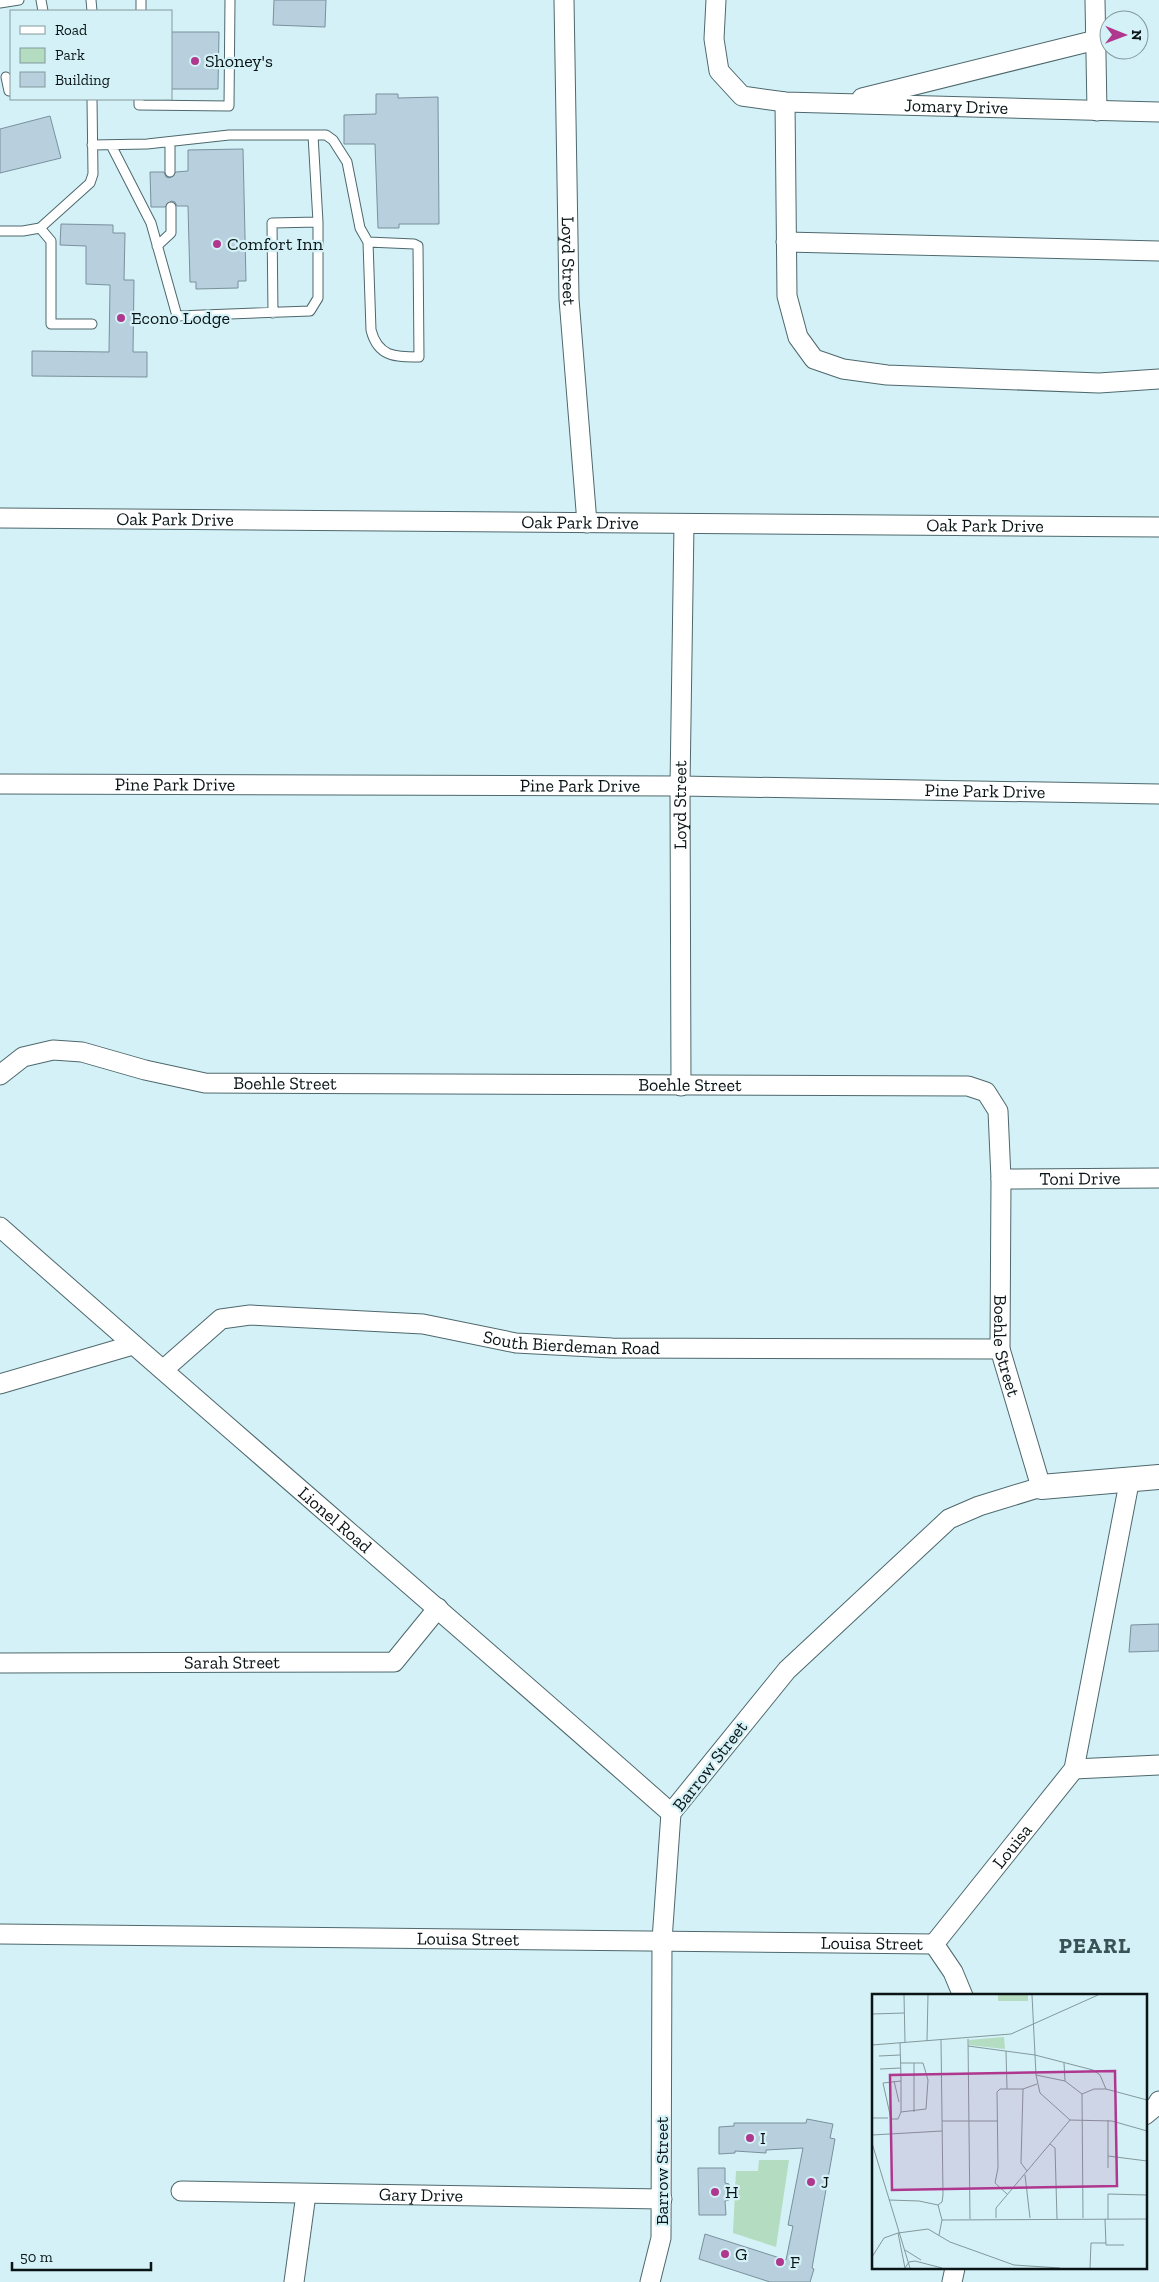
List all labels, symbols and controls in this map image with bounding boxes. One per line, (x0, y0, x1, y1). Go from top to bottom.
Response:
legend (10, 10, 172, 100)
north arrow (1099, 10, 1149, 60)
text: Road (55, 21, 88, 39)
text: N (1128, 30, 1145, 41)
text: Park (55, 46, 85, 64)
place label: Shoney's (205, 50, 273, 72)
marker: Shoney's (189, 55, 201, 67)
text: Building (55, 71, 110, 89)
street label: Jomary Drive (904, 94, 1008, 119)
street label: Loyd Street (557, 216, 581, 307)
place label: Comfort Inn (227, 233, 324, 255)
marker: Comfort Inn (211, 238, 223, 250)
place label: Econo Lodge (131, 307, 230, 329)
marker: Econo Lodge (115, 312, 127, 324)
street label: Oak Park Drive (116, 508, 234, 531)
street label: Oak Park Drive (521, 511, 639, 534)
street label: Oak Park Drive (926, 514, 1044, 537)
street label: Loyd Street (669, 760, 691, 850)
street label: Pine Park Drive (115, 773, 235, 796)
street label: Pine Park Drive (520, 775, 640, 797)
street label: Pine Park Drive (925, 779, 1045, 803)
street label: Boehle Street (233, 1072, 337, 1095)
street label: Boehle Street (638, 1074, 742, 1096)
street label: Toni Drive (1039, 1167, 1121, 1190)
street label: Boehle Street (989, 1295, 1025, 1400)
street label: South Bierdeman Road (481, 1326, 660, 1359)
street label: Lionel Road (294, 1482, 376, 1558)
street label: Sarah Street (184, 1651, 280, 1674)
street label: Barrow Street (668, 1716, 752, 1816)
street label: Louisa (988, 1819, 1037, 1873)
street label: Louisa Street (417, 1927, 520, 1951)
street label: Louisa Street (821, 1932, 924, 1955)
district label: PEARL (1059, 1932, 1131, 1959)
inset map (872, 1994, 1146, 2270)
street label: Barrow Street (651, 2116, 673, 2225)
place label: I (760, 2127, 766, 2149)
marker: I (744, 2132, 756, 2144)
place label: J (821, 2171, 829, 2193)
marker: J (805, 2176, 817, 2188)
place label: H (725, 2181, 739, 2203)
street label: Gary Drive (379, 2183, 463, 2207)
marker: H (709, 2186, 721, 2198)
scale bar (12, 2240, 151, 2272)
place label: G (735, 2243, 747, 2265)
text: 50 m (20, 2248, 53, 2266)
marker: G (719, 2248, 731, 2260)
place label: F (790, 2251, 800, 2273)
marker: F (774, 2256, 786, 2268)

